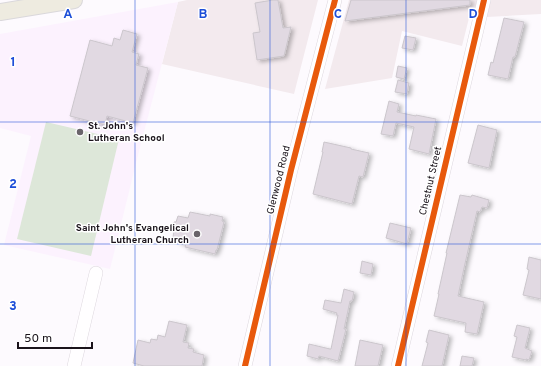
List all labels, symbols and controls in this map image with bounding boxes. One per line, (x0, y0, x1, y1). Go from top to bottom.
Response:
text: A (63, 7, 73, 23)
text: B (199, 7, 208, 23)
text: C (334, 7, 342, 23)
text: D (468, 7, 478, 23)
text: 1 (10, 55, 16, 71)
place label: St. John's Lutheran School (88, 120, 165, 145)
marker: St. John's Lutheran School (75, 127, 85, 137)
street label: Glenwood Road (264, 144, 294, 216)
street label: Chestnut Street (417, 145, 445, 217)
text: 2 (9, 177, 17, 193)
place label: Saint John's Evangelical Lutheran Church (76, 222, 189, 247)
marker: Saint John's Evangelical Lutheran Church (192, 229, 202, 239)
text: 3 (9, 299, 17, 315)
scale bar (18, 324, 92, 350)
text: 50 m (24, 331, 52, 347)

